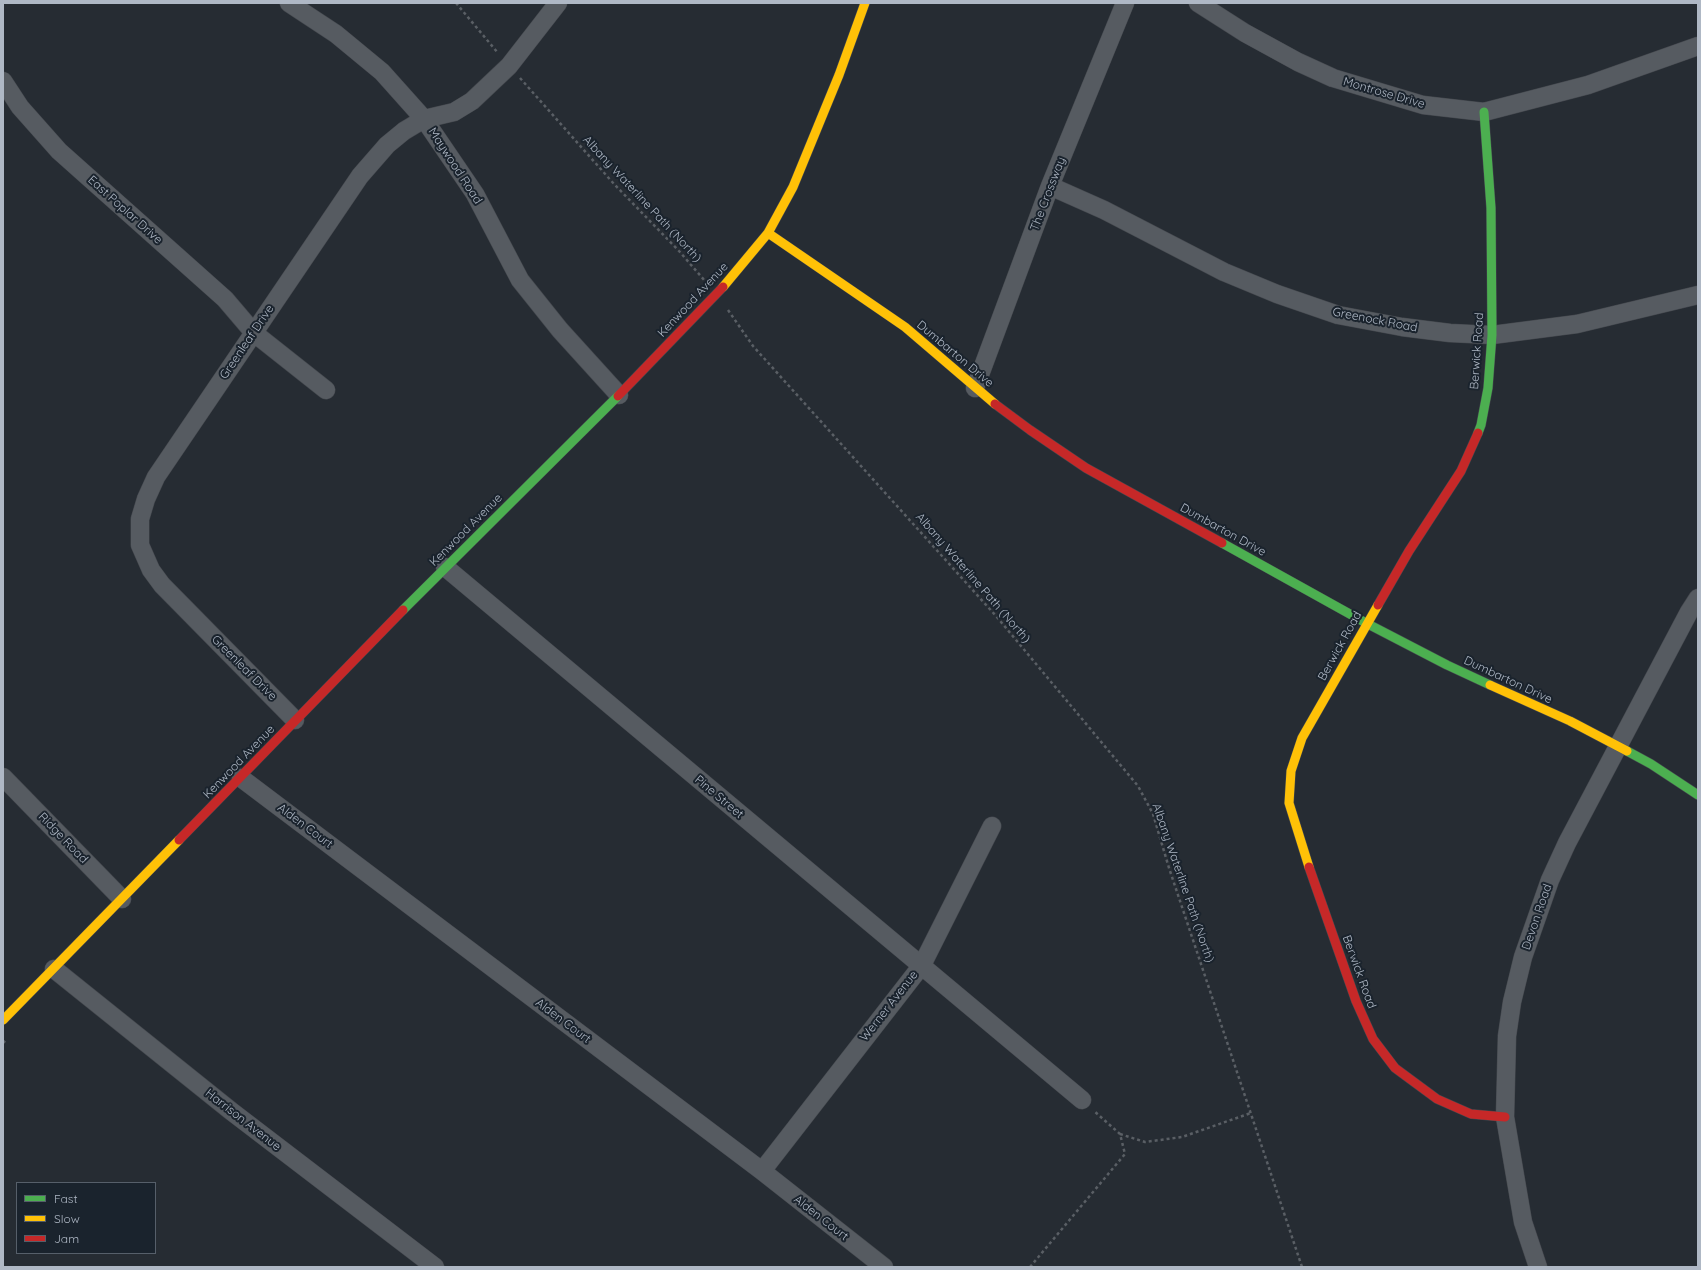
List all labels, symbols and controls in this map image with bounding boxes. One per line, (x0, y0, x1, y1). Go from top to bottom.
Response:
street label: Montrose Drive (1341, 74, 1427, 112)
street label: Maywood Road (425, 125, 485, 207)
street label: Albany Waterline Path (North) (580, 133, 704, 265)
street label: The Crossway (1027, 155, 1069, 233)
street label: East Poplar Drive (85, 173, 165, 247)
street label: Kenwood Avenue (655, 260, 731, 340)
street label: Greenleaf Drive (217, 302, 277, 382)
street label: Greenock Road (1331, 305, 1419, 335)
street label: Berwick Road (1467, 312, 1487, 390)
street label: Dumbarton Drive (914, 318, 996, 390)
street label: Kenwood Avenue (427, 491, 505, 569)
street label: Dumbarton Drive (1178, 500, 1268, 560)
street label: Albany Waterline Path (North) (913, 510, 1033, 646)
street label: Berwick Road (1315, 609, 1365, 683)
street label: Greenleaf Drive (208, 632, 280, 704)
street label: Dumbarton Drive (1461, 653, 1555, 707)
street label: Kenwood Avenue (200, 722, 278, 802)
street label: Pine Street (692, 772, 746, 822)
street label: Alden Court (275, 801, 335, 851)
street label: Albany Waterline Path (North) (1149, 801, 1217, 965)
street label: Ridge Road (35, 810, 91, 866)
street label: Devon Road (1519, 882, 1555, 952)
street label: Berwick Road (1339, 933, 1379, 1011)
street label: Werner Avenue (857, 968, 921, 1044)
street label: Alden Court (533, 996, 593, 1046)
street label: Harrison Avenue (202, 1086, 284, 1154)
legend (16, 1182, 156, 1254)
text: Fast (54, 1191, 78, 1206)
street label: Alden Court (791, 1192, 851, 1244)
text: Slow (54, 1211, 80, 1226)
text: Jam (54, 1231, 79, 1246)

